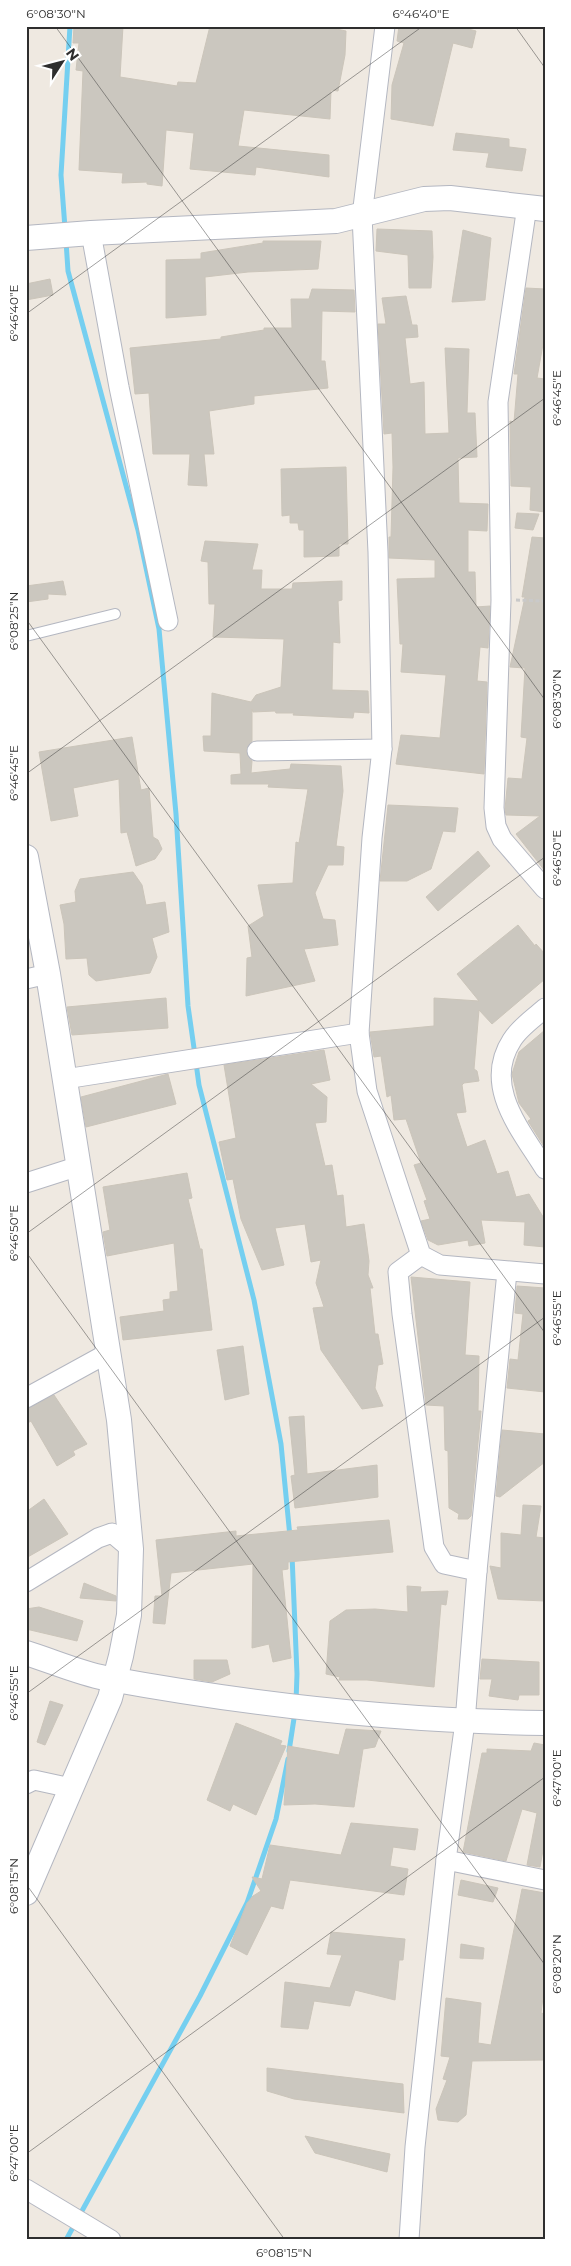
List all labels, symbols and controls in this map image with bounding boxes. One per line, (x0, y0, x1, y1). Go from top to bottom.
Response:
text: 6°08'30"N (26, 6, 86, 21)
text: 6°46'40"E (392, 6, 450, 21)
north arrow (38, 38, 88, 88)
text: N (62, 44, 83, 64)
text: 6°46'40"E (6, 284, 21, 342)
text: 6°46'45"E (549, 370, 564, 426)
text: 6°08'25"N (6, 592, 21, 650)
text: 6°08'30"N (549, 669, 564, 729)
text: 6°46'45"E (6, 745, 21, 801)
text: 6°46'50"E (549, 830, 564, 886)
text: 6°46'50"E (6, 1205, 21, 1261)
text: 6°46'55"E (549, 1290, 564, 1346)
text: 6°46'55"E (6, 1665, 21, 1721)
text: 6°47'00"E (549, 1749, 564, 1807)
text: 6°08'15"N (6, 1858, 21, 1914)
text: 6°08'20"N (549, 1934, 564, 1994)
text: 6°47'00"E (6, 2124, 21, 2182)
text: 6°08'15"N (256, 2245, 312, 2260)

